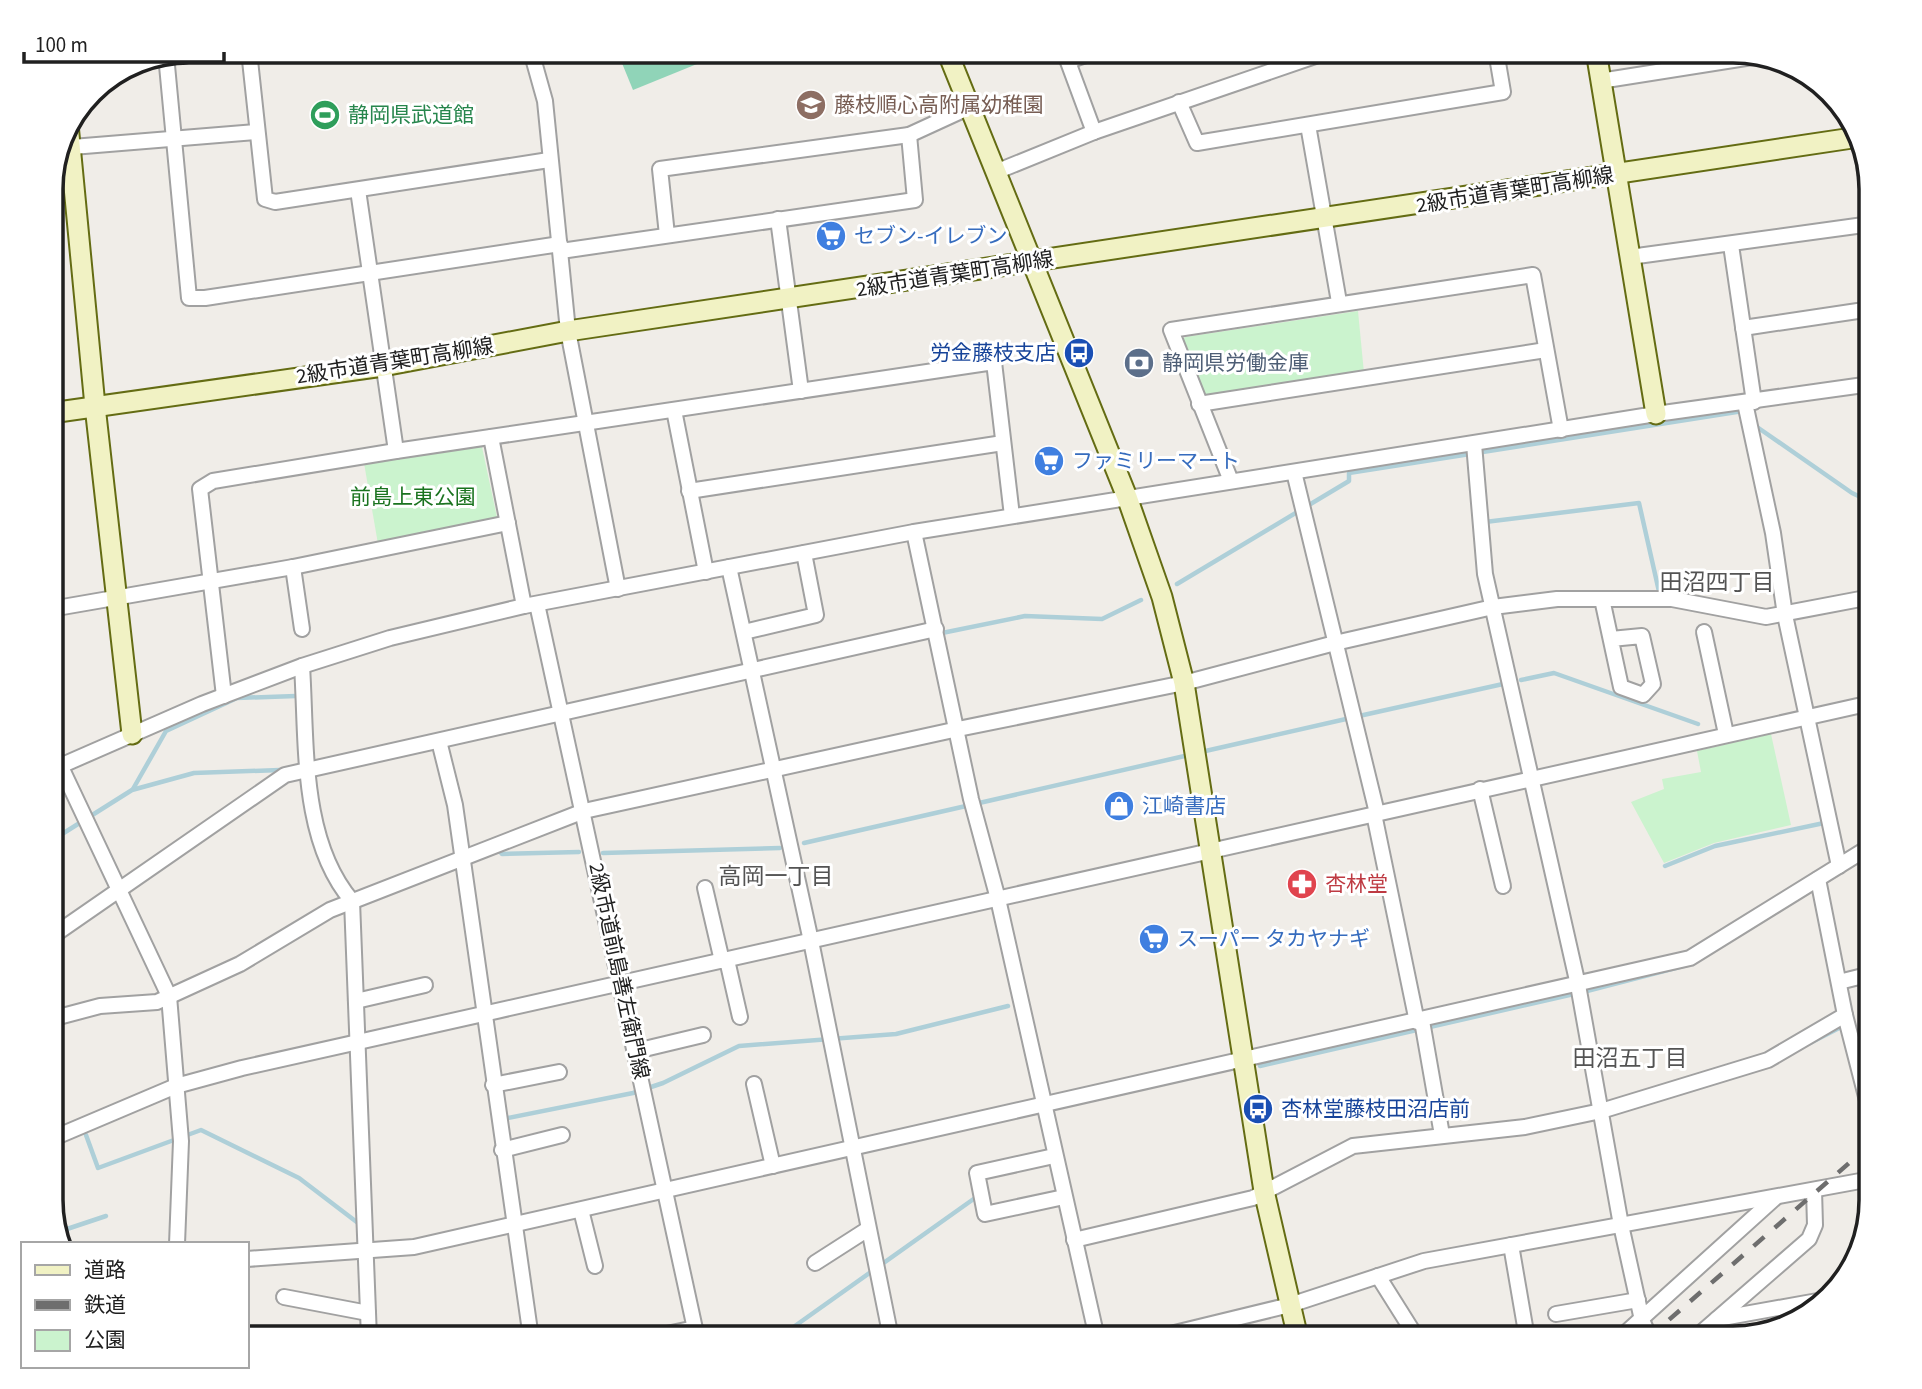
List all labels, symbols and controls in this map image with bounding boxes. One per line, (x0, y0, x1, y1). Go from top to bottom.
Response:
scale bar (24, 21, 224, 65)
text: 100 m (35, 30, 88, 60)
school or university icon: 藤枝順心高附属幼稚園 (794, 88, 828, 122)
place label: 藤枝順心高附属幼稚園 (834, 90, 1044, 120)
sports icon: 静岡県武道館 (308, 98, 342, 132)
place label: 静岡県武道館 (348, 100, 474, 130)
street label: 2級市道青葉町高柳線 (1414, 160, 1616, 220)
supermarket icon: セブン-イレブン (814, 219, 848, 253)
place label: セブン-イレブン (854, 221, 1008, 251)
street label: 2級市道青葉町高柳線 (854, 244, 1056, 304)
street label: 2級市道青葉町高柳線 (294, 331, 496, 391)
bus stop icon: 労金藤枝支店 (1062, 336, 1096, 370)
place label: 労金藤枝支店 (930, 338, 1056, 368)
bank icon: 静岡県労働金庫 (1122, 346, 1156, 380)
place label: 静岡県労働金庫 (1162, 348, 1309, 378)
supermarket icon: ファミリーマート (1032, 444, 1066, 478)
place label: ファミリーマート (1072, 446, 1240, 476)
park label: 前島上東公園 (350, 482, 476, 512)
district label: 田沼四丁目 (1660, 566, 1775, 599)
shop icon: 江崎書店 (1102, 789, 1136, 823)
place label: 江崎書店 (1142, 791, 1226, 821)
street label: 2級市道前島善左衛門線 (581, 860, 657, 1082)
district label: 高岡一丁目 (719, 860, 834, 893)
pharmacy icon: 杏林堂 (1285, 867, 1319, 901)
place label: 杏林堂 (1325, 869, 1388, 899)
supermarket icon: スーパー タカヤナギ (1137, 922, 1171, 956)
place label: スーパー タカヤナギ (1177, 924, 1370, 954)
district label: 田沼五丁目 (1573, 1042, 1688, 1075)
bus stop icon: 杏林堂藤枝田沼店前 (1241, 1092, 1275, 1126)
place label: 杏林堂藤枝田沼店前 (1281, 1094, 1470, 1124)
legend (21, 1242, 248, 1368)
text: 道路 (84, 1255, 126, 1285)
text: 鉄道 (84, 1290, 126, 1320)
text: 公園 (84, 1325, 126, 1355)

